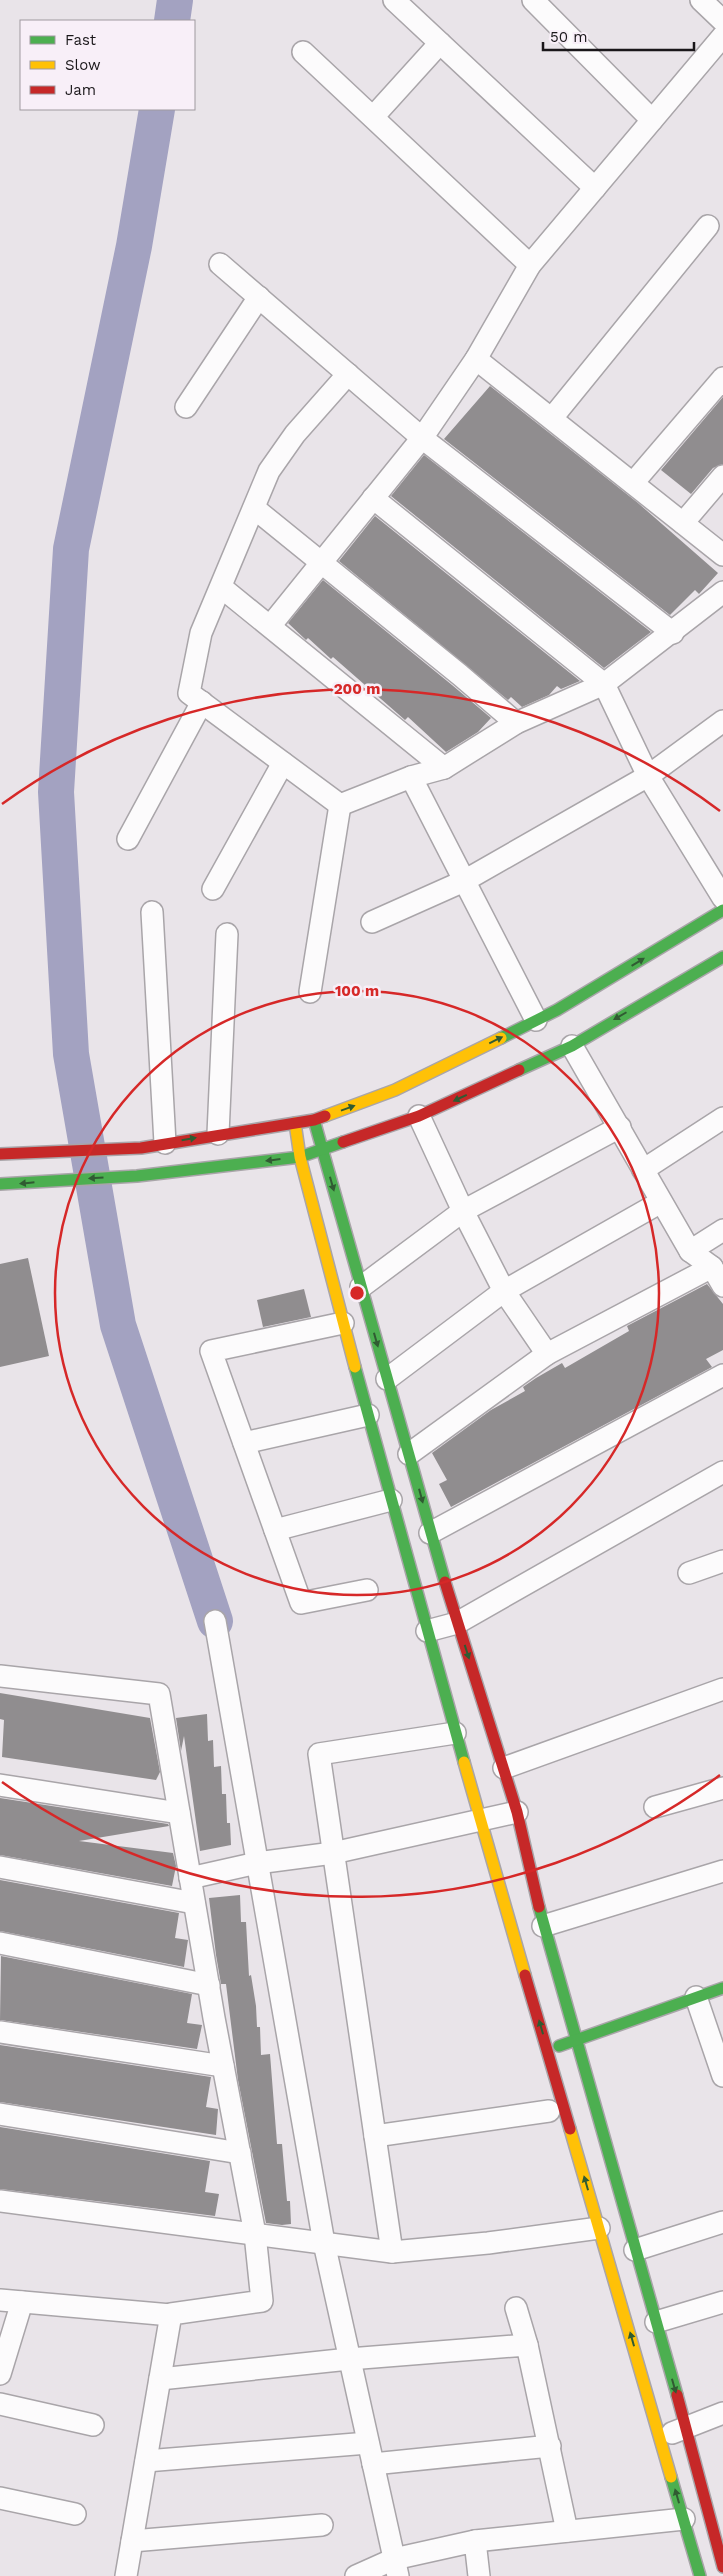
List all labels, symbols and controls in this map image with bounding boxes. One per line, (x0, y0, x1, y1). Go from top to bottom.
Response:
legend (20, 20, 195, 110)
scale bar (543, 20, 694, 52)
text: 50 m (550, 28, 587, 46)
text: Fast (65, 31, 97, 49)
text: Slow (65, 56, 101, 74)
text: Jam (65, 81, 96, 99)
text: 200 m (334, 680, 380, 698)
one-way arrow (631, 957, 644, 966)
text: 100 m (335, 982, 379, 1000)
one-way arrow (613, 1012, 626, 1021)
one-way arrow (488, 1036, 503, 1044)
one-way arrow (453, 1094, 467, 1102)
one-way arrow (341, 1104, 356, 1112)
one-way arrow (182, 1135, 198, 1143)
one-way arrow (265, 1156, 281, 1164)
one-way arrow (88, 1174, 104, 1182)
one-way arrow (328, 1176, 336, 1191)
one-way arrow (19, 1179, 35, 1187)
centre of rings (348, 1284, 366, 1302)
one-way arrow (373, 1333, 381, 1348)
one-way arrow (417, 1489, 425, 1504)
one-way arrow (463, 1645, 471, 1660)
one-way arrow (537, 2020, 545, 2035)
one-way arrow (582, 2176, 590, 2191)
one-way arrow (627, 2332, 635, 2347)
one-way arrow (670, 2378, 678, 2393)
one-way arrow (672, 2488, 680, 2503)

